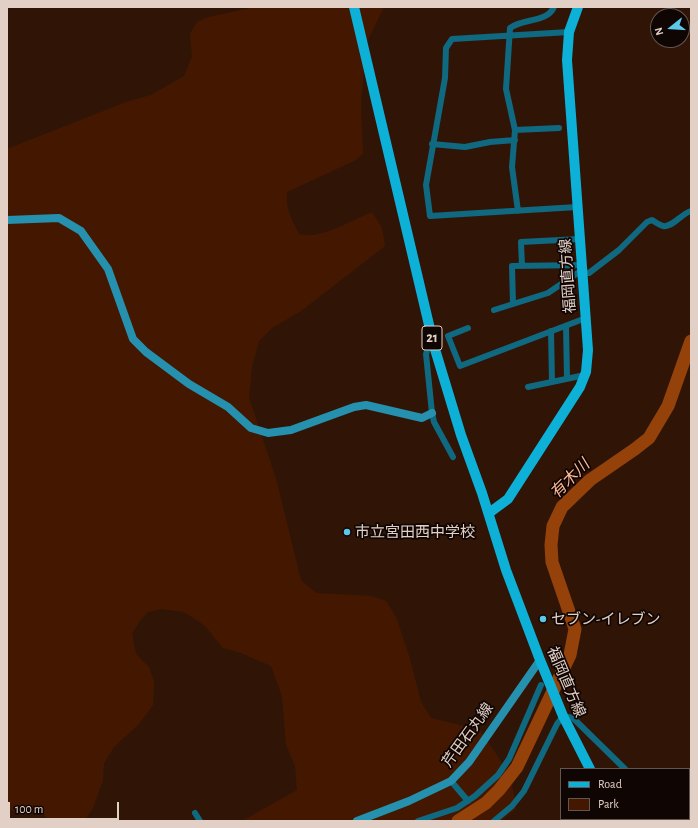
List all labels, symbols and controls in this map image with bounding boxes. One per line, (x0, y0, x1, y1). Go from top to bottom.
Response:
north arrow (650, 8, 690, 48)
text: N (653, 26, 665, 37)
street label: 福岡直方線 (556, 238, 580, 314)
road number: 21 (422, 326, 442, 350)
water label: 有木川 (546, 455, 594, 503)
place label: 市立宮田西中学校 (355, 523, 475, 541)
marker: 市立宮田西中学校 (342, 527, 352, 537)
place label: セブン-イレブン (551, 610, 661, 628)
marker: セブン-イレブン (538, 614, 548, 624)
street label: 福岡直方線 (543, 644, 589, 720)
street label: 芹田石丸線 (439, 699, 497, 771)
legend (560, 768, 690, 820)
text: Road (598, 778, 622, 790)
scale bar (10, 794, 121, 820)
text: Park (598, 798, 619, 810)
text: 100 m (15, 803, 43, 815)

